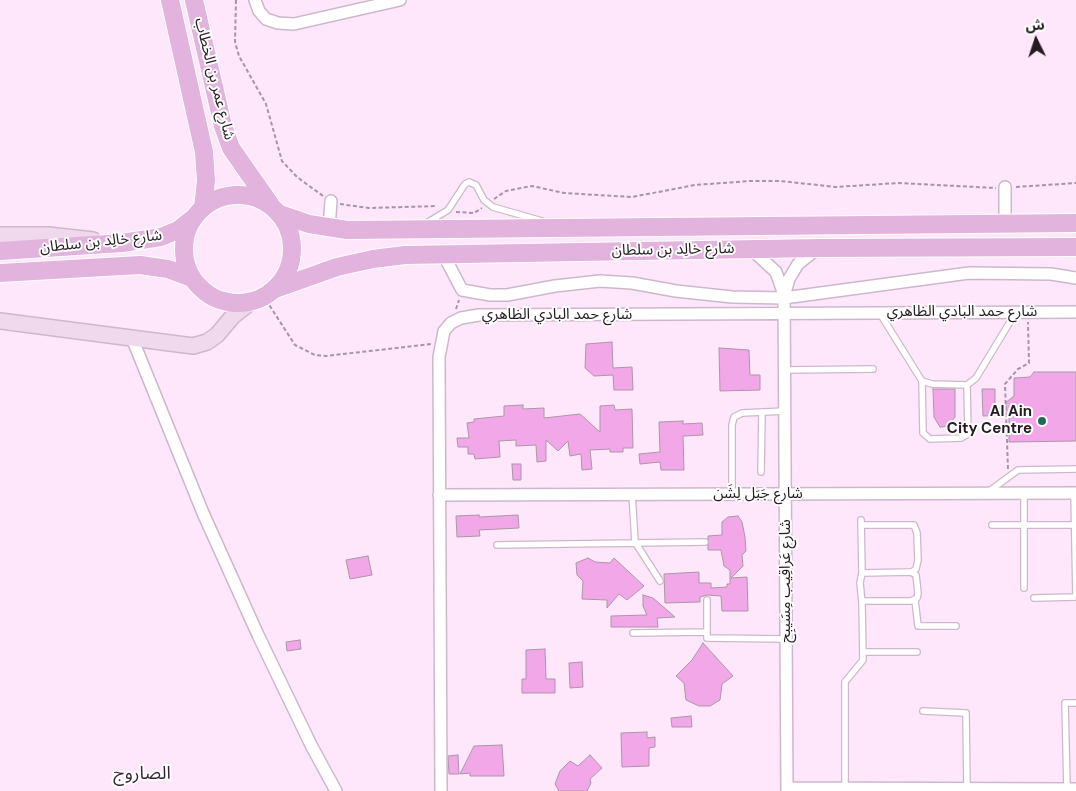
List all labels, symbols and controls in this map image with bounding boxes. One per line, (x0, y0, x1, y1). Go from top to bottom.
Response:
north arrow (1011, 15, 1061, 65)
text: ش (1025, 15, 1045, 35)
street label: شارع عمر بن الخطاب (190, 16, 238, 142)
street label: شارع خالِد بن سلطان (39, 227, 163, 257)
street label: شارع خالِد بن سلطان (611, 240, 735, 260)
street label: شارع حمد البادي الظاهري (887, 303, 1037, 321)
street label: شارع حمد البادي الظاهري (482, 306, 632, 324)
place label: Al Ain City Centre (947, 403, 1032, 438)
marker: Al Ain City Centre (1036, 415, 1048, 427)
street label: شارع جَبَل لِشَن (713, 485, 803, 503)
street label: شارع عَراقِيب مِسَيبِح (777, 519, 795, 643)
district label: الصاروج (113, 763, 171, 785)

